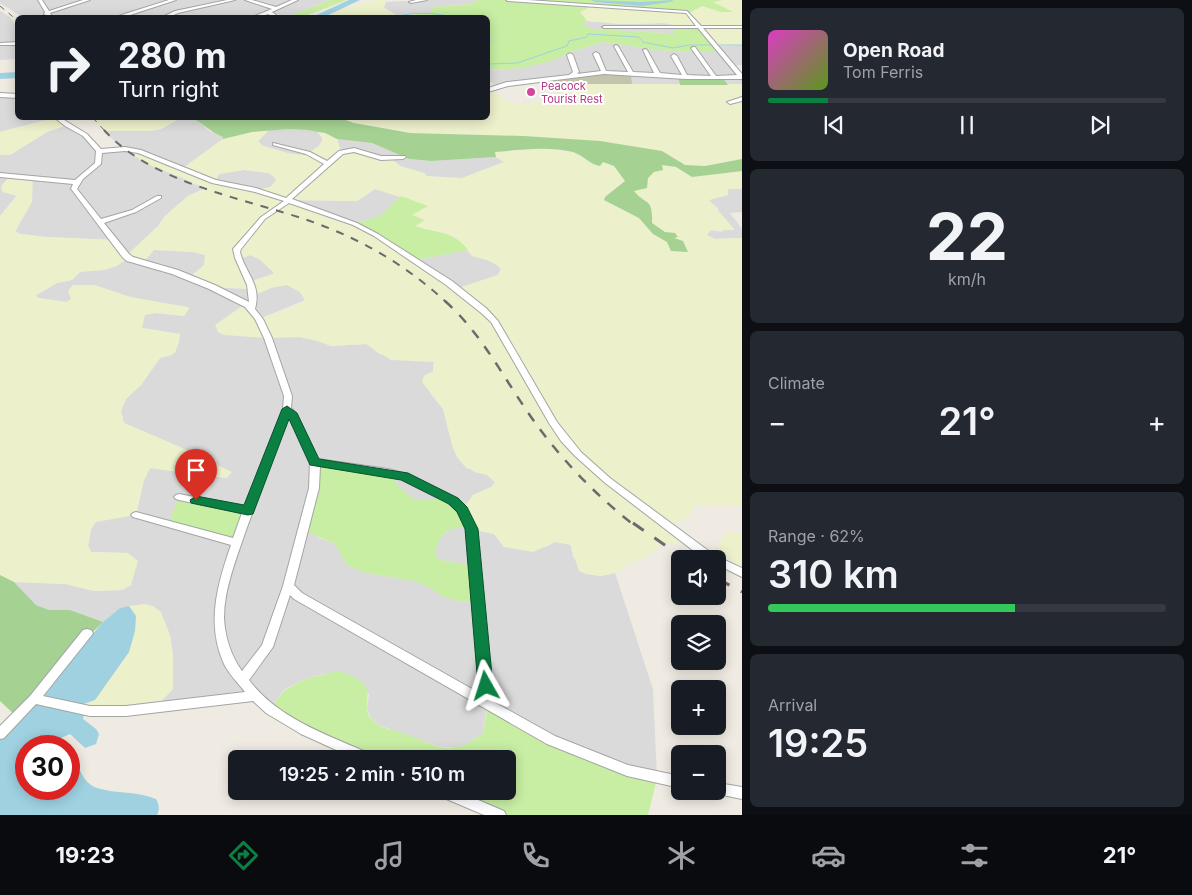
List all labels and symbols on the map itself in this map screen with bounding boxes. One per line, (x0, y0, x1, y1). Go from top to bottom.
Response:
place label: Peacock Tourist Rest (541, 79, 603, 106)
marker: Peacock Tourist Rest (525, 86, 537, 98)
pin (175, 449, 217, 500)
position arrow (459, 659, 511, 711)
speed limit sign: 30 (15, 735, 80, 800)

